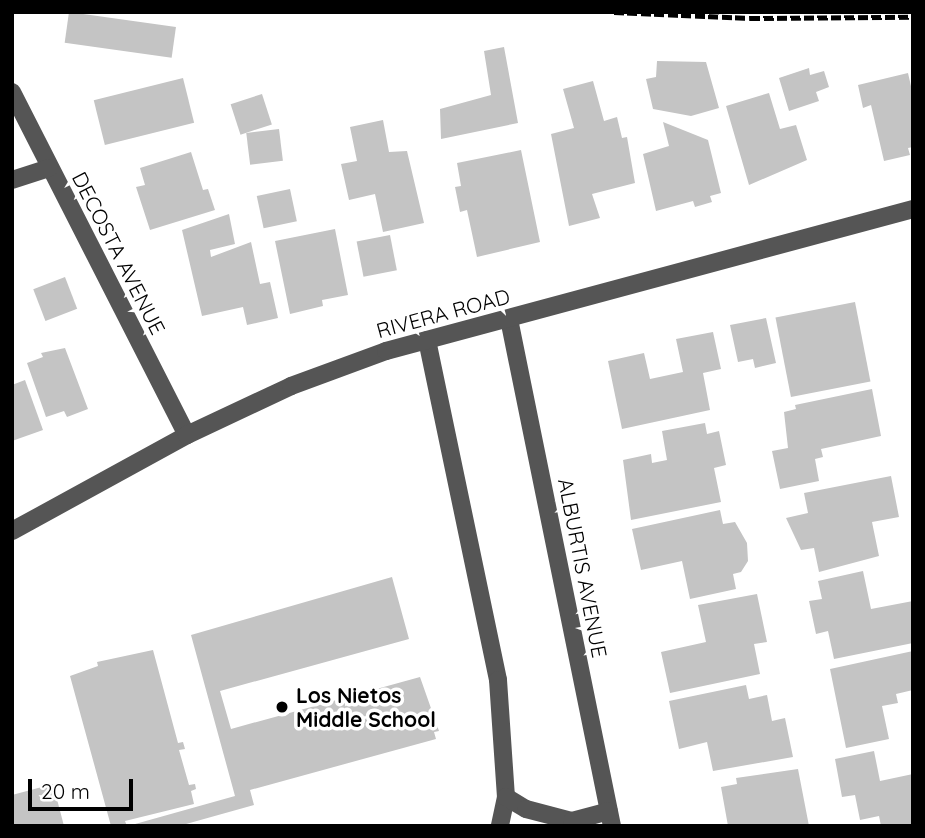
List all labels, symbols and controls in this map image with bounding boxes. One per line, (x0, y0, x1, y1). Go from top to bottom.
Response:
street label: DECOSTA AVENUE (67, 167, 171, 339)
street label: RIVERA ROAD (374, 283, 512, 343)
street label: ALBURTIS AVENUE (553, 476, 613, 660)
place label: Los Nietos Middle School (296, 682, 436, 732)
marker: Los Nietos Middle School (274, 699, 290, 715)
scale bar (32, 764, 136, 808)
text: 20 m (41, 778, 90, 804)

